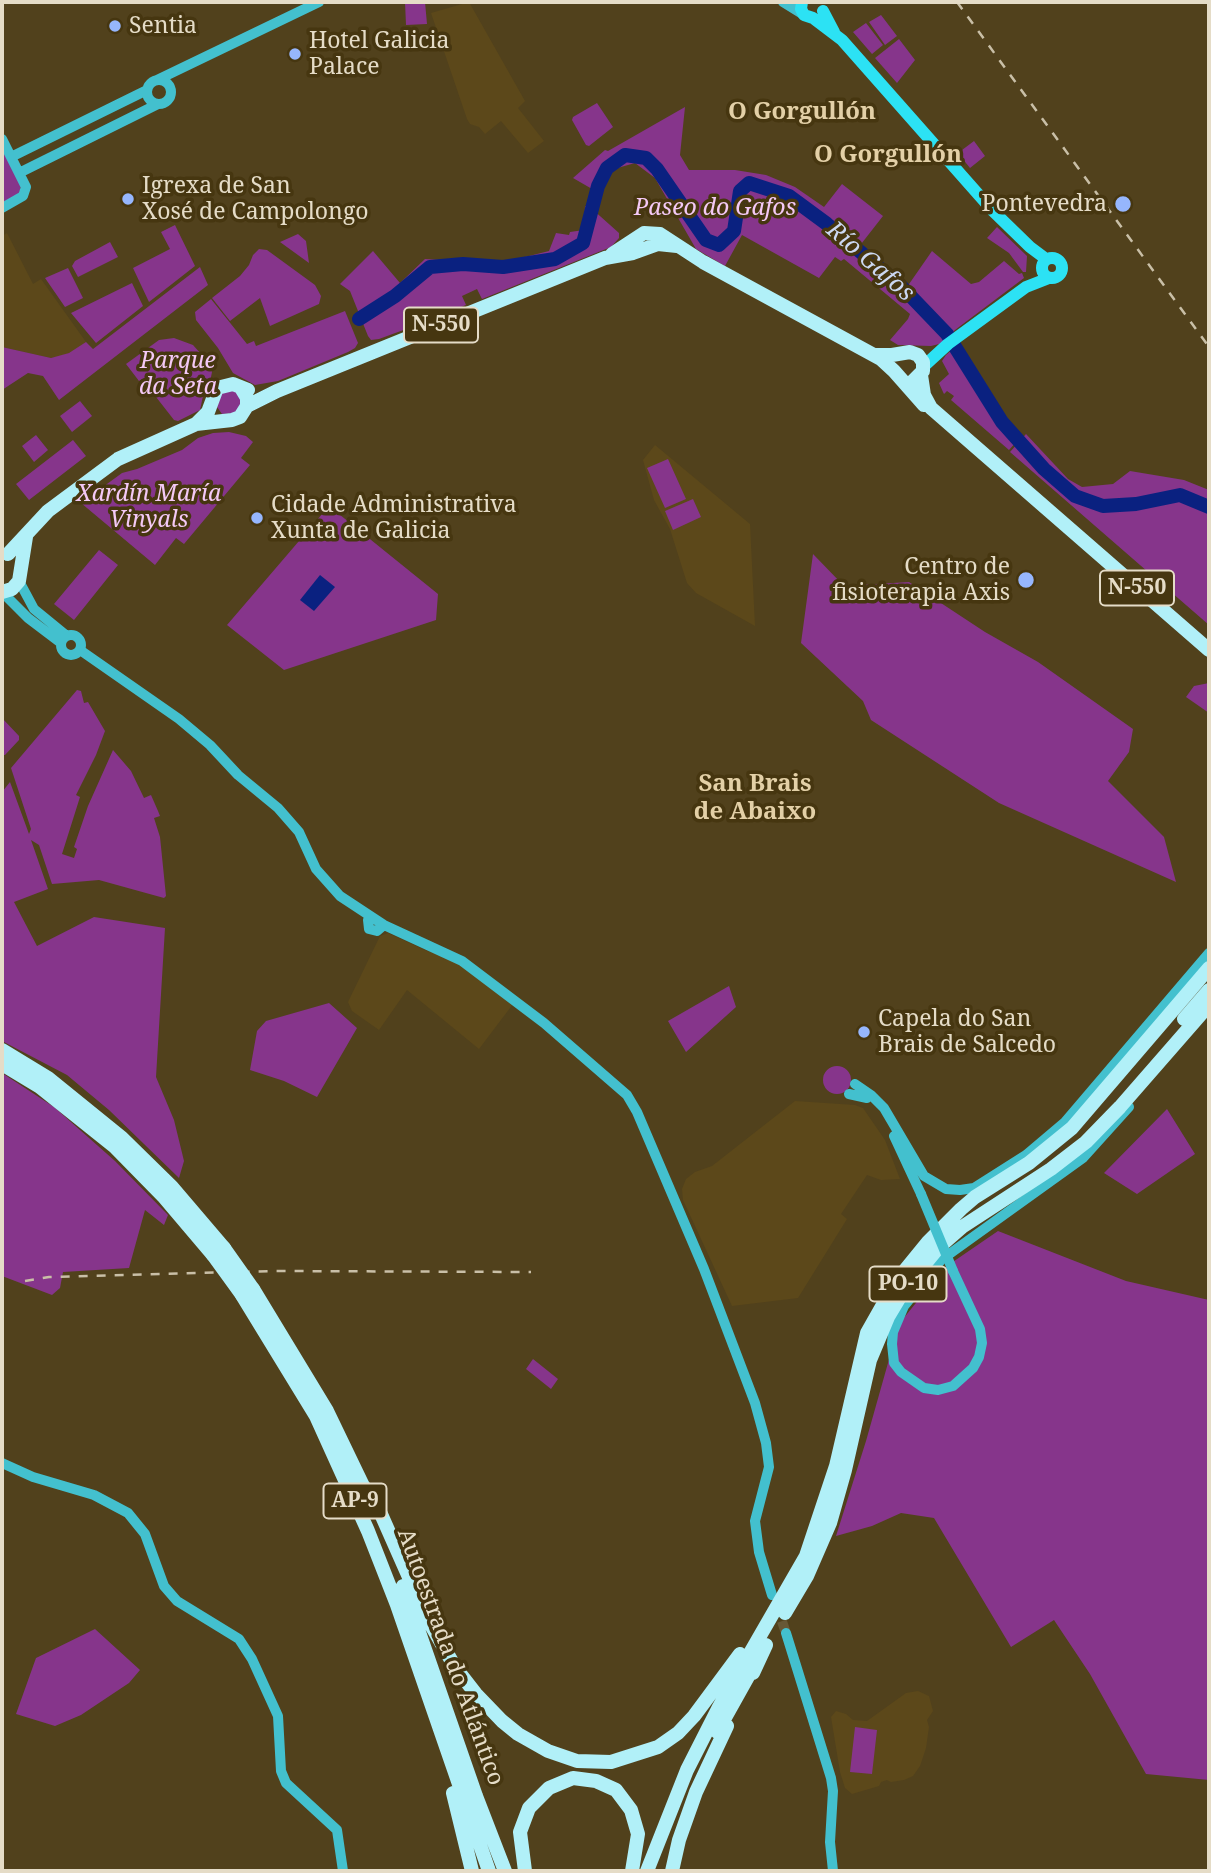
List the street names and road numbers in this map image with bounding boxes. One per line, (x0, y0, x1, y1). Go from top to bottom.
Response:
road number: N-550 (404, 308, 478, 342)
road number: N-550 (1100, 570, 1174, 606)
road number: PO-10 (870, 1266, 946, 1302)
road number: AP-9 (324, 1484, 386, 1518)
street label: Autoestrada do Atlántico (391, 1525, 509, 1789)

